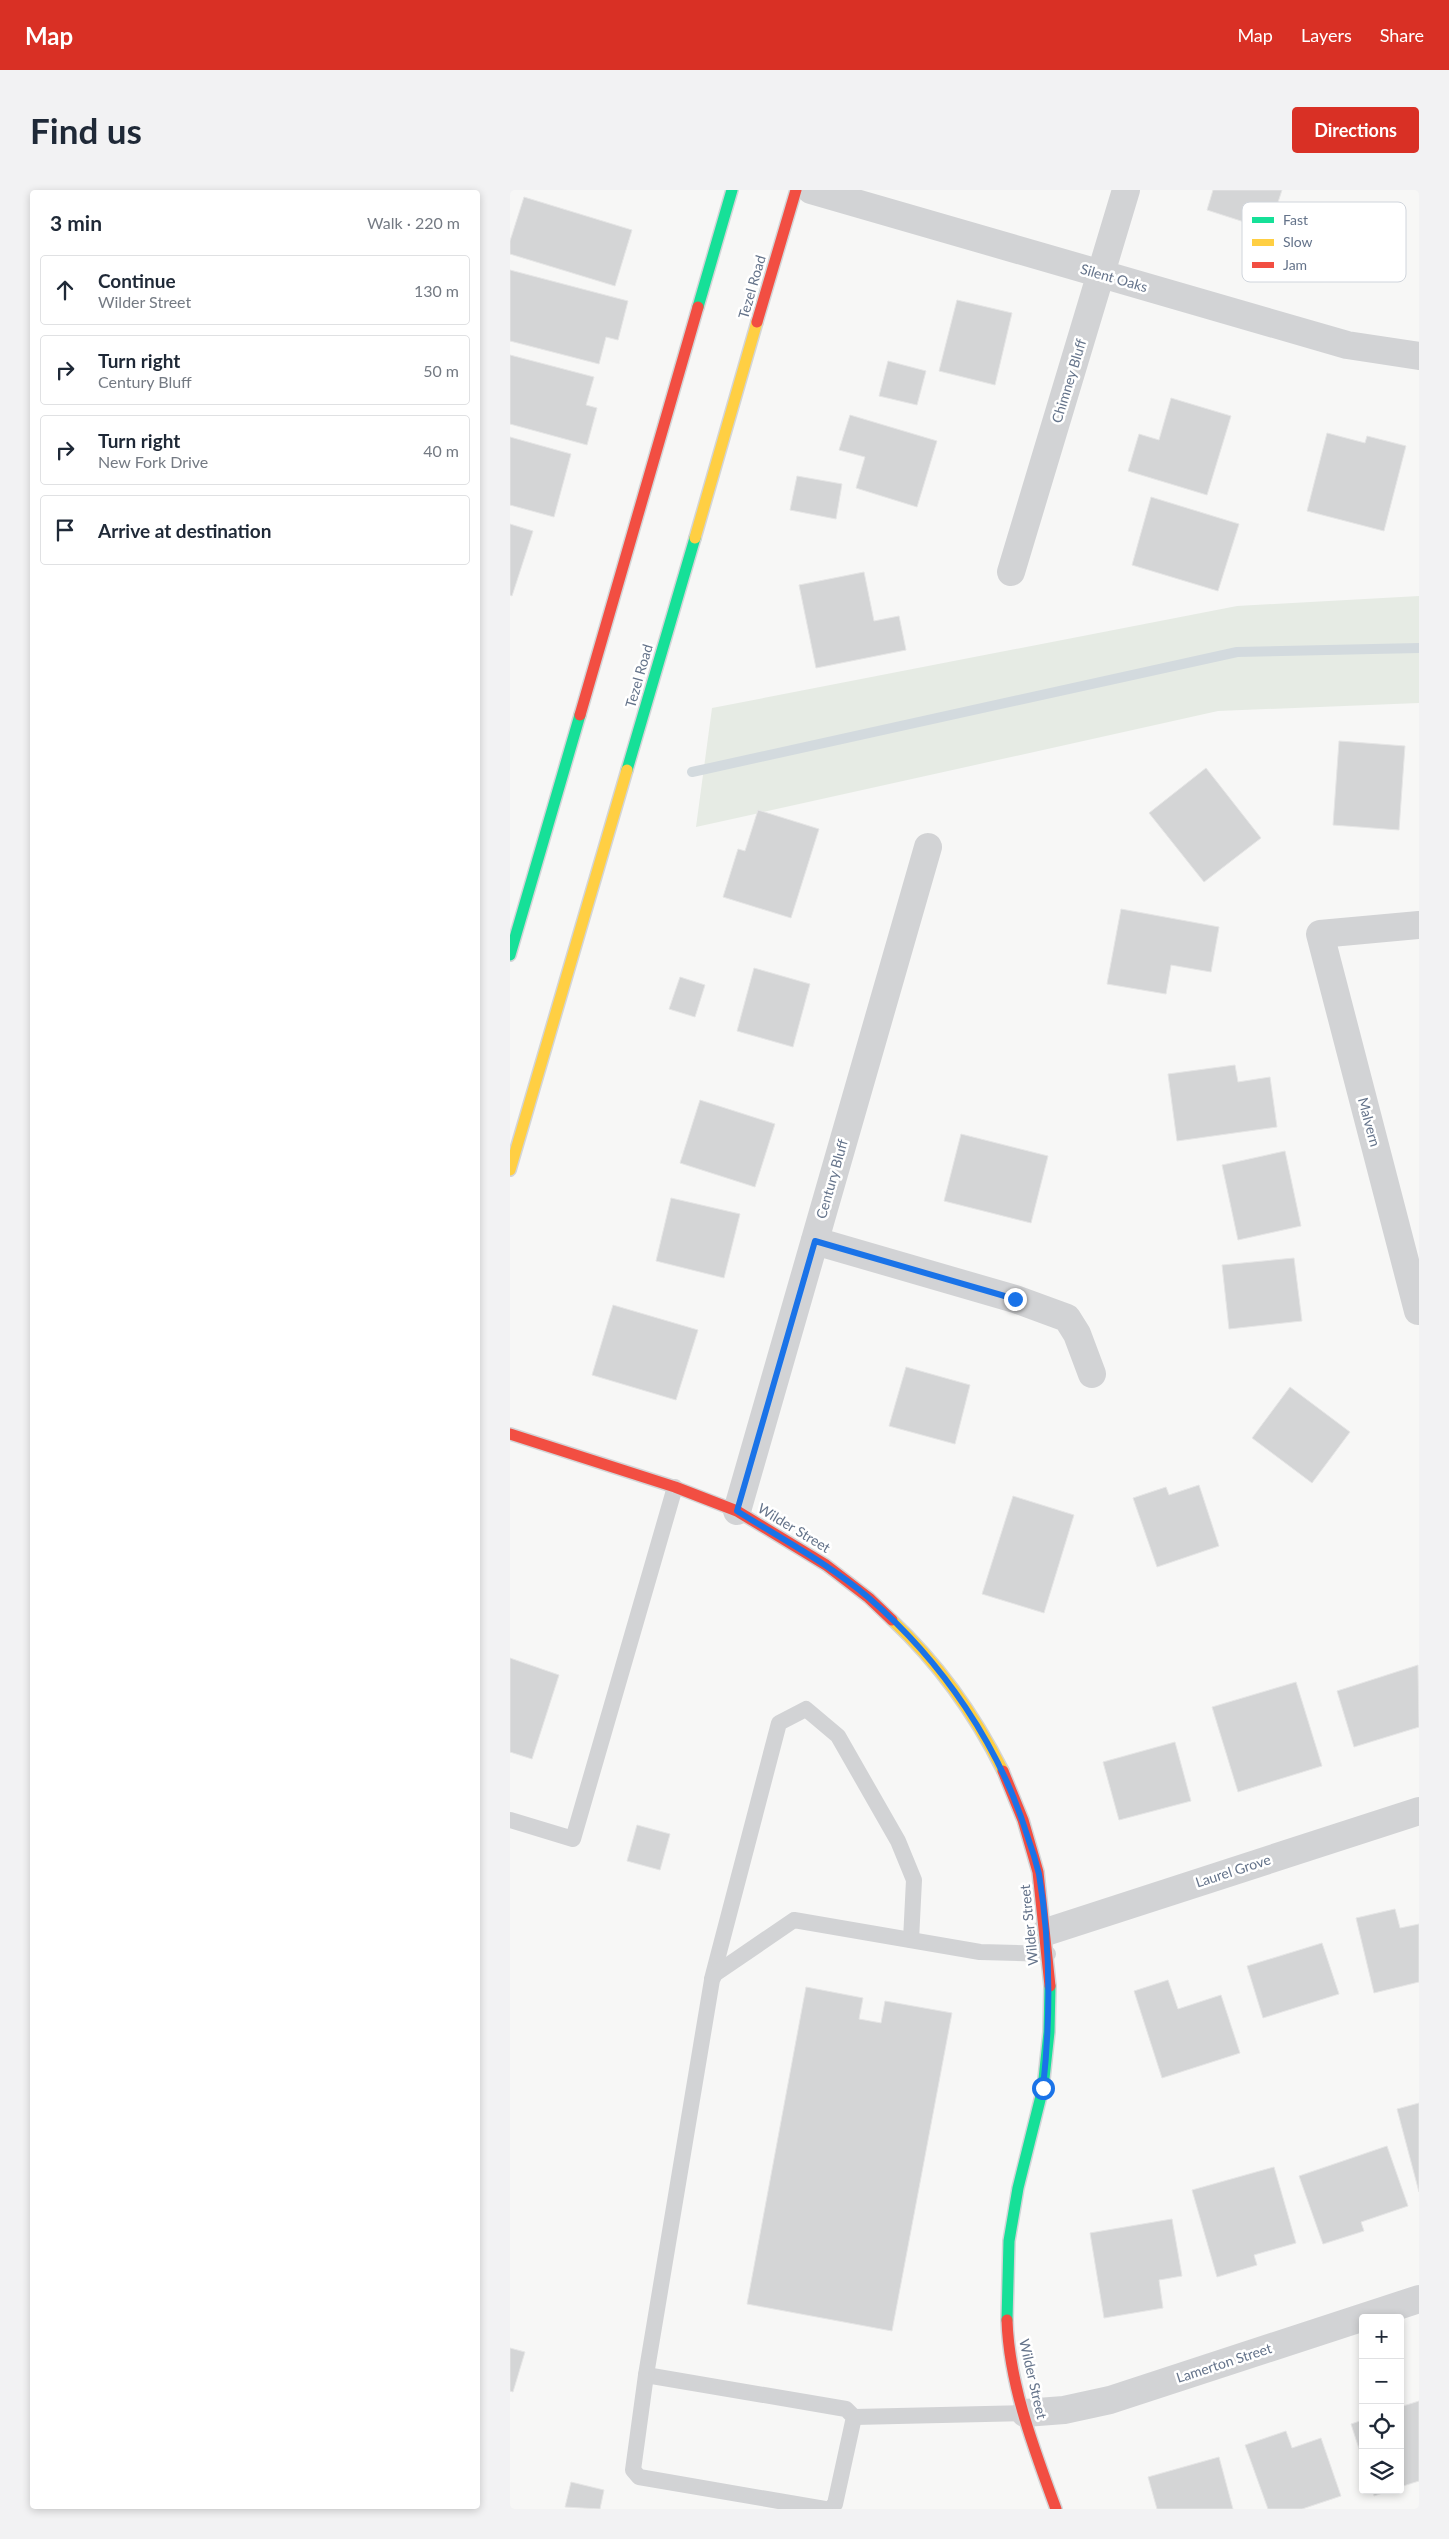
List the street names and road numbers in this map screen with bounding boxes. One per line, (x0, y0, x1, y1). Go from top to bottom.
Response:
street label: Tezel Road (734, 253, 769, 321)
street label: Silent Oaks (1079, 260, 1150, 295)
street label: Chimney Bluff (1048, 336, 1090, 425)
street label: Tezel Road (621, 642, 656, 710)
street label: Malvern (1355, 1095, 1384, 1148)
street label: Century Bluff (812, 1136, 851, 1221)
street label: Wilder Street (755, 1499, 834, 1556)
street label: Laurel Grove (1193, 1850, 1273, 1891)
street label: Wilder Street (1016, 1884, 1041, 1967)
street label: Wilder Street (1016, 2337, 1051, 2421)
street label: Lamerton Street (1174, 2339, 1274, 2386)

